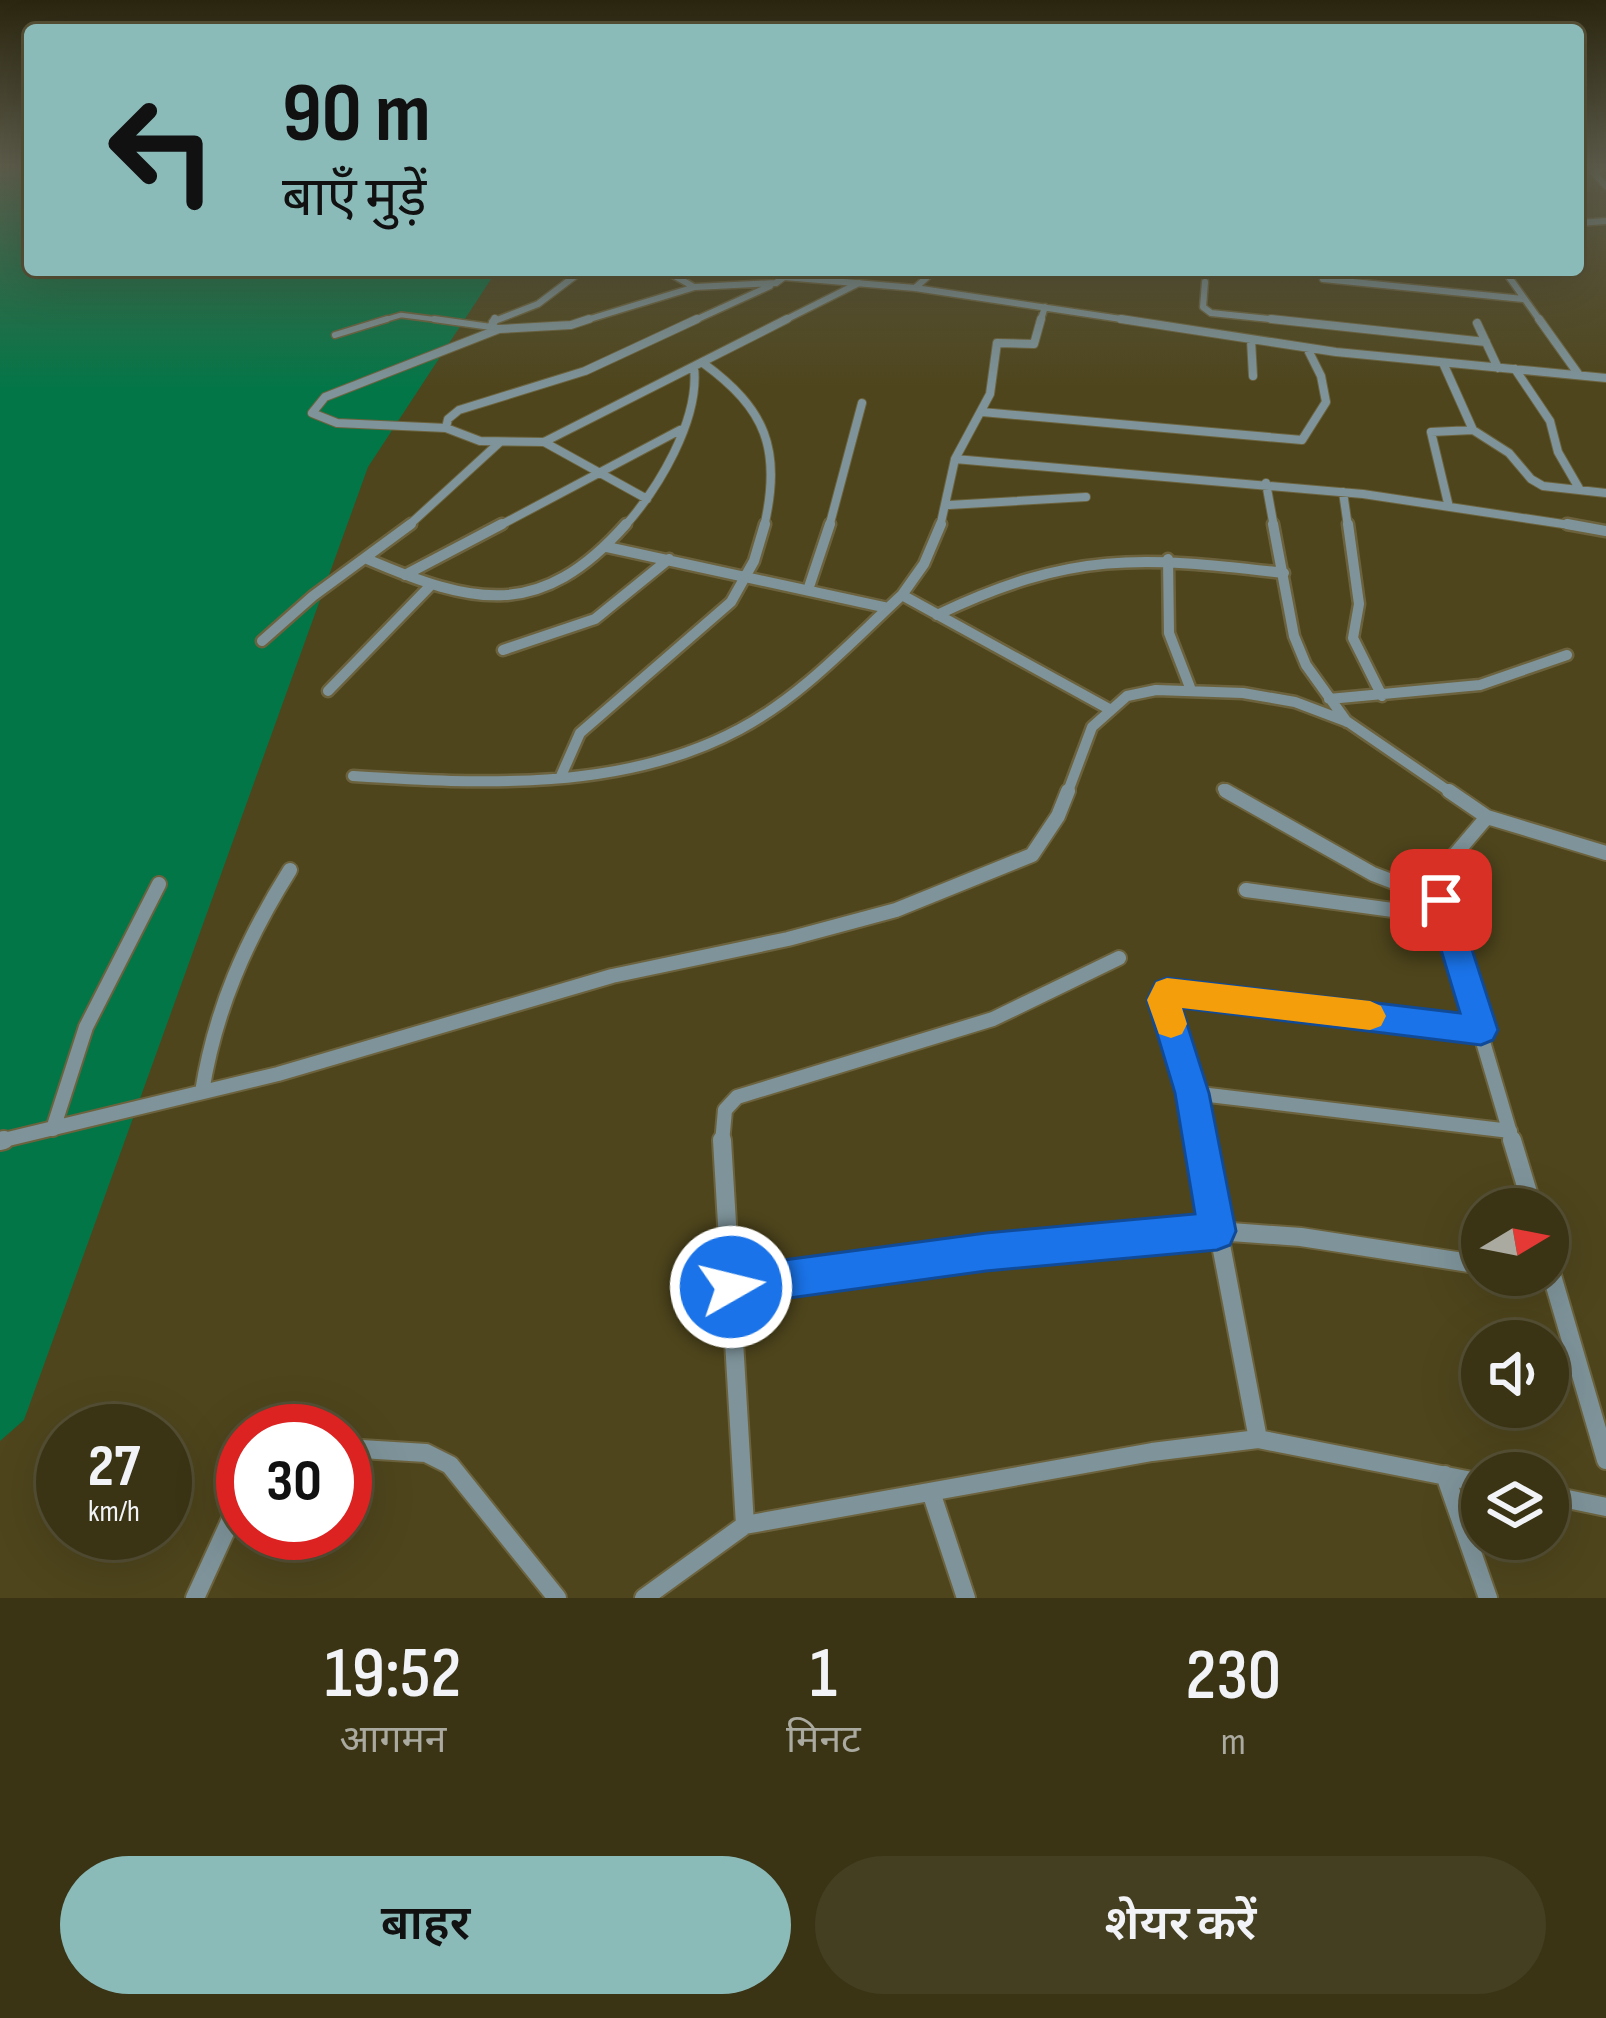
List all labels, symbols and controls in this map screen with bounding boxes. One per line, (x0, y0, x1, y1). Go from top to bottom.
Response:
text: 90 m (282, 64, 431, 165)
icon: left (84, 72, 240, 228)
text: बाएँ मुड़ें (282, 166, 426, 231)
pin (1390, 849, 1492, 951)
icon: arrive (1408, 867, 1474, 933)
north arrow (1461, 1188, 1569, 1296)
map controls (1461, 1188, 1569, 1560)
position arrow (668, 1224, 794, 1350)
button: sound (1461, 1320, 1569, 1428)
speed limit sign: 30 (216, 1404, 372, 1560)
text: 27 (88, 1431, 140, 1503)
button: layers (1461, 1452, 1569, 1560)
text: km/h (88, 1494, 140, 1530)
text: 19:52 (325, 1631, 461, 1718)
text: 1 (810, 1631, 837, 1718)
text: 230 (1186, 1633, 1281, 1720)
text: आगमन (340, 1717, 446, 1764)
text: मिनट (786, 1717, 861, 1764)
text: m (1221, 1719, 1246, 1766)
button: बाहर (60, 1856, 791, 1994)
button: शेयर करें (815, 1856, 1546, 1994)

